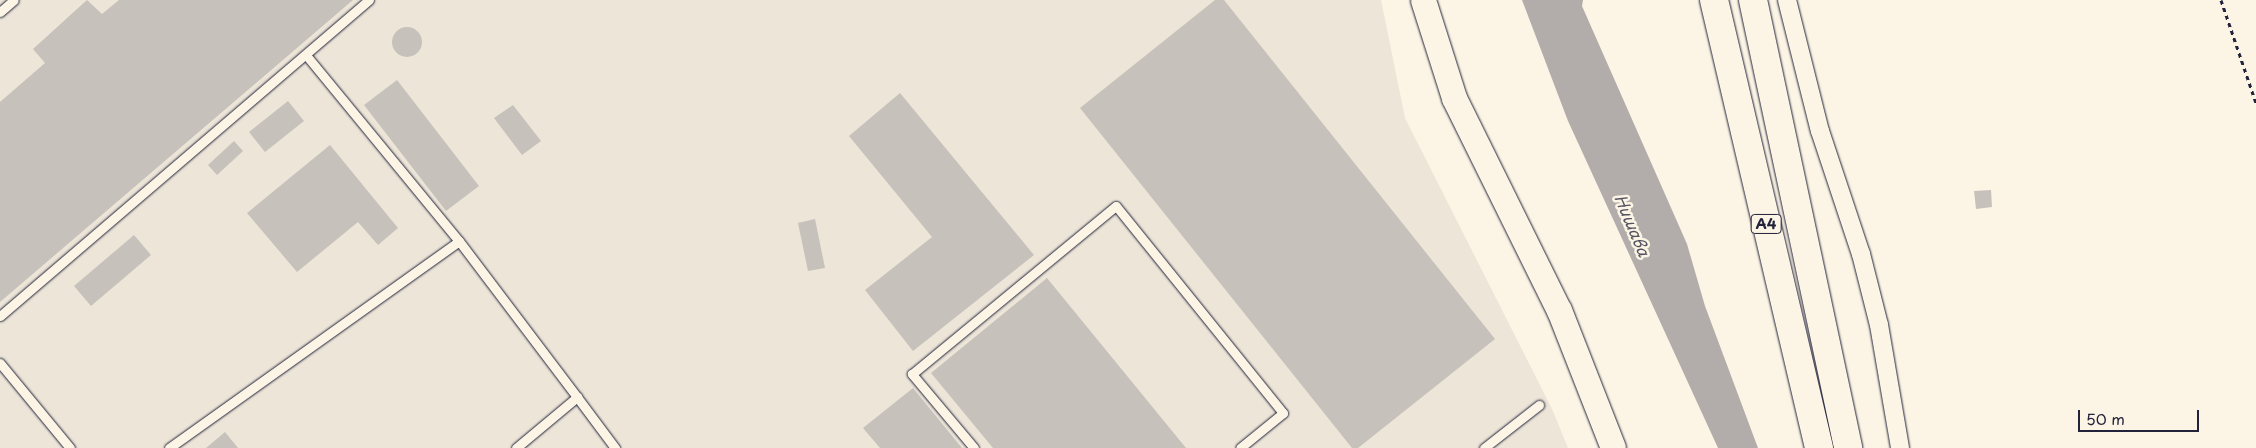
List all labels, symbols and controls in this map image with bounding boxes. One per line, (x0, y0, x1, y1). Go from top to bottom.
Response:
water label: Нишава (1611, 191, 1655, 259)
road number: A4 (1750, 212, 1782, 235)
scale bar (2081, 400, 2202, 432)
text: 50 m (2086, 407, 2125, 430)

